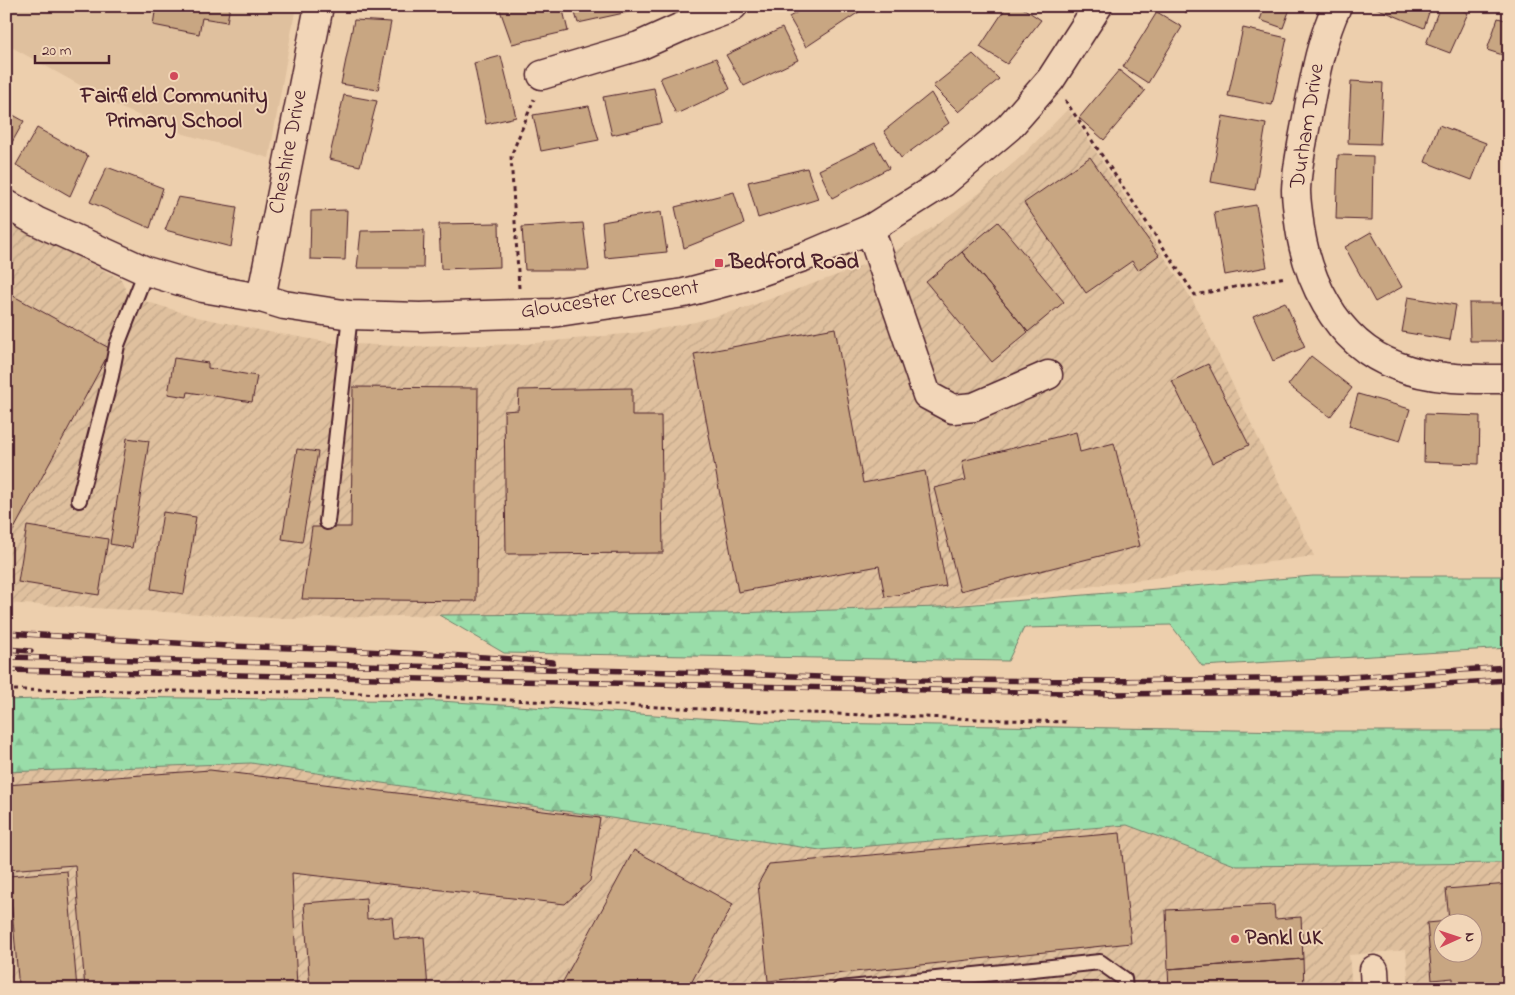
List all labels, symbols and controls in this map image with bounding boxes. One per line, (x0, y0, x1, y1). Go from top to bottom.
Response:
scale bar (35, 32, 109, 64)
text: 20 m (42, 40, 72, 62)
street label: Durham Drive (1282, 61, 1334, 192)
marker: Fairfield Community Primary School (168, 70, 180, 82)
place label: Fairfield Community Primary School (79, 81, 268, 139)
street label: Cheshire Drive (261, 87, 317, 217)
place label: Bedford Road (728, 247, 860, 279)
marker: Bedford Road (713, 257, 725, 269)
street label: Gloucester Crescent (519, 272, 702, 328)
north arrow (1432, 912, 1482, 962)
place label: Pankl UK (1245, 923, 1324, 955)
text: N (1459, 932, 1480, 943)
marker: Pankl UK (1229, 933, 1241, 945)

